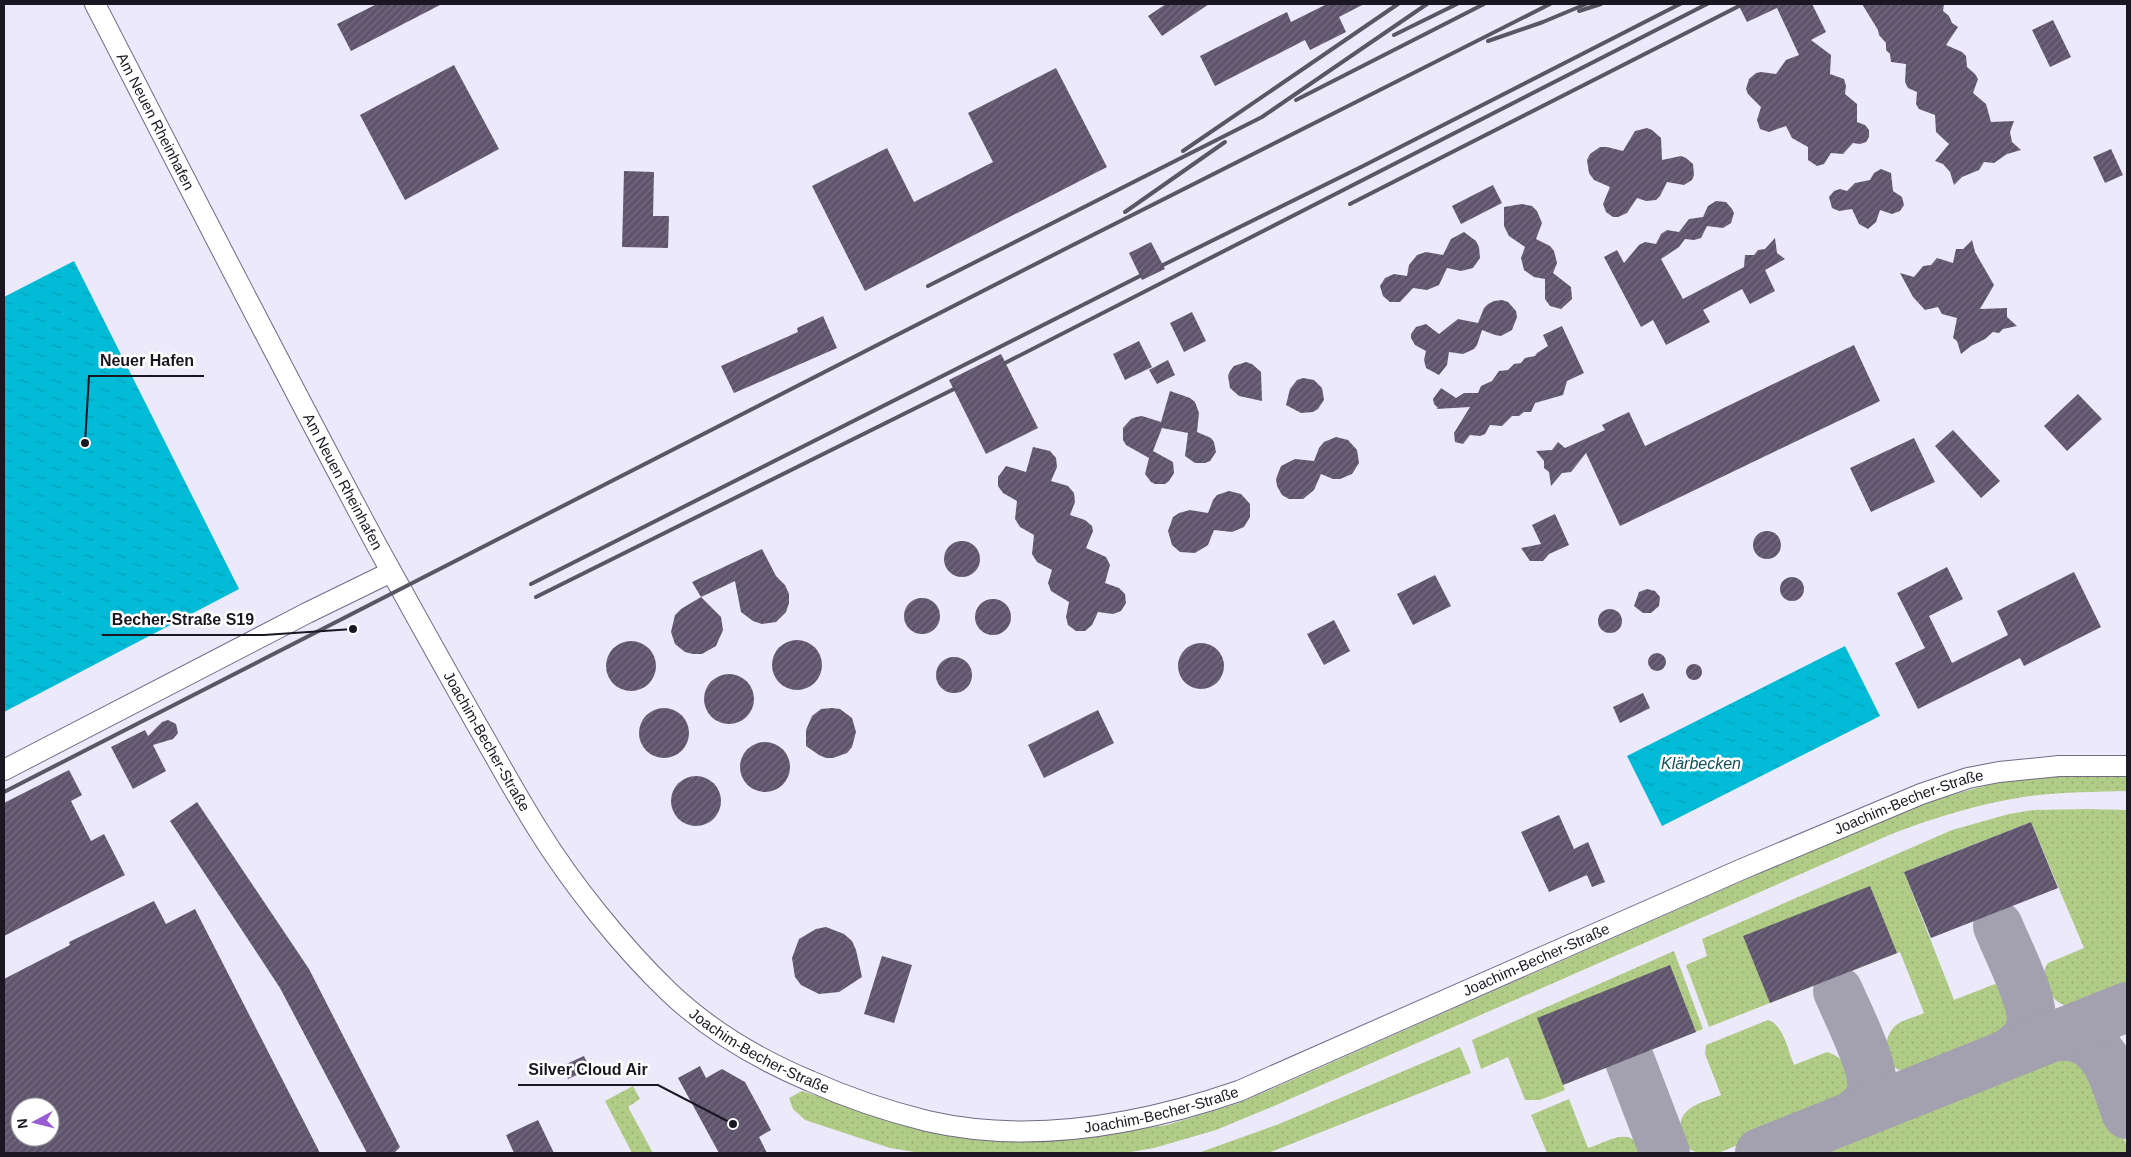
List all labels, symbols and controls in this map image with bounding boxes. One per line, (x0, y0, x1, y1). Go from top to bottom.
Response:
street label: Am Neuen Rheinhafen (114, 50, 198, 193)
callout: Neuer Hafen (89, 345, 204, 376)
text: Neuer Hafen (100, 352, 194, 369)
street label: Am Neuen Rheinhafen (300, 410, 386, 552)
callout: Becher-Straße S19 (102, 604, 264, 635)
text: Becher-Straße S19 (112, 611, 254, 628)
street label: Joachim-Becher-Straße (440, 668, 534, 814)
water label: Klärbecken (1661, 755, 1741, 772)
street label: Joachim-Becher-Straße (1831, 766, 1985, 837)
street label: Joachim-Becher-Straße (1460, 920, 1612, 999)
street label: Joachim-Becher-Straße (686, 1004, 832, 1096)
callout: Silver Cloud Air (518, 1054, 658, 1085)
text: Silver Cloud Air (528, 1061, 648, 1078)
street label: Joachim-Becher-Straße (1083, 1083, 1241, 1136)
north arrow (10, 1097, 60, 1147)
text: N (14, 1118, 31, 1130)

